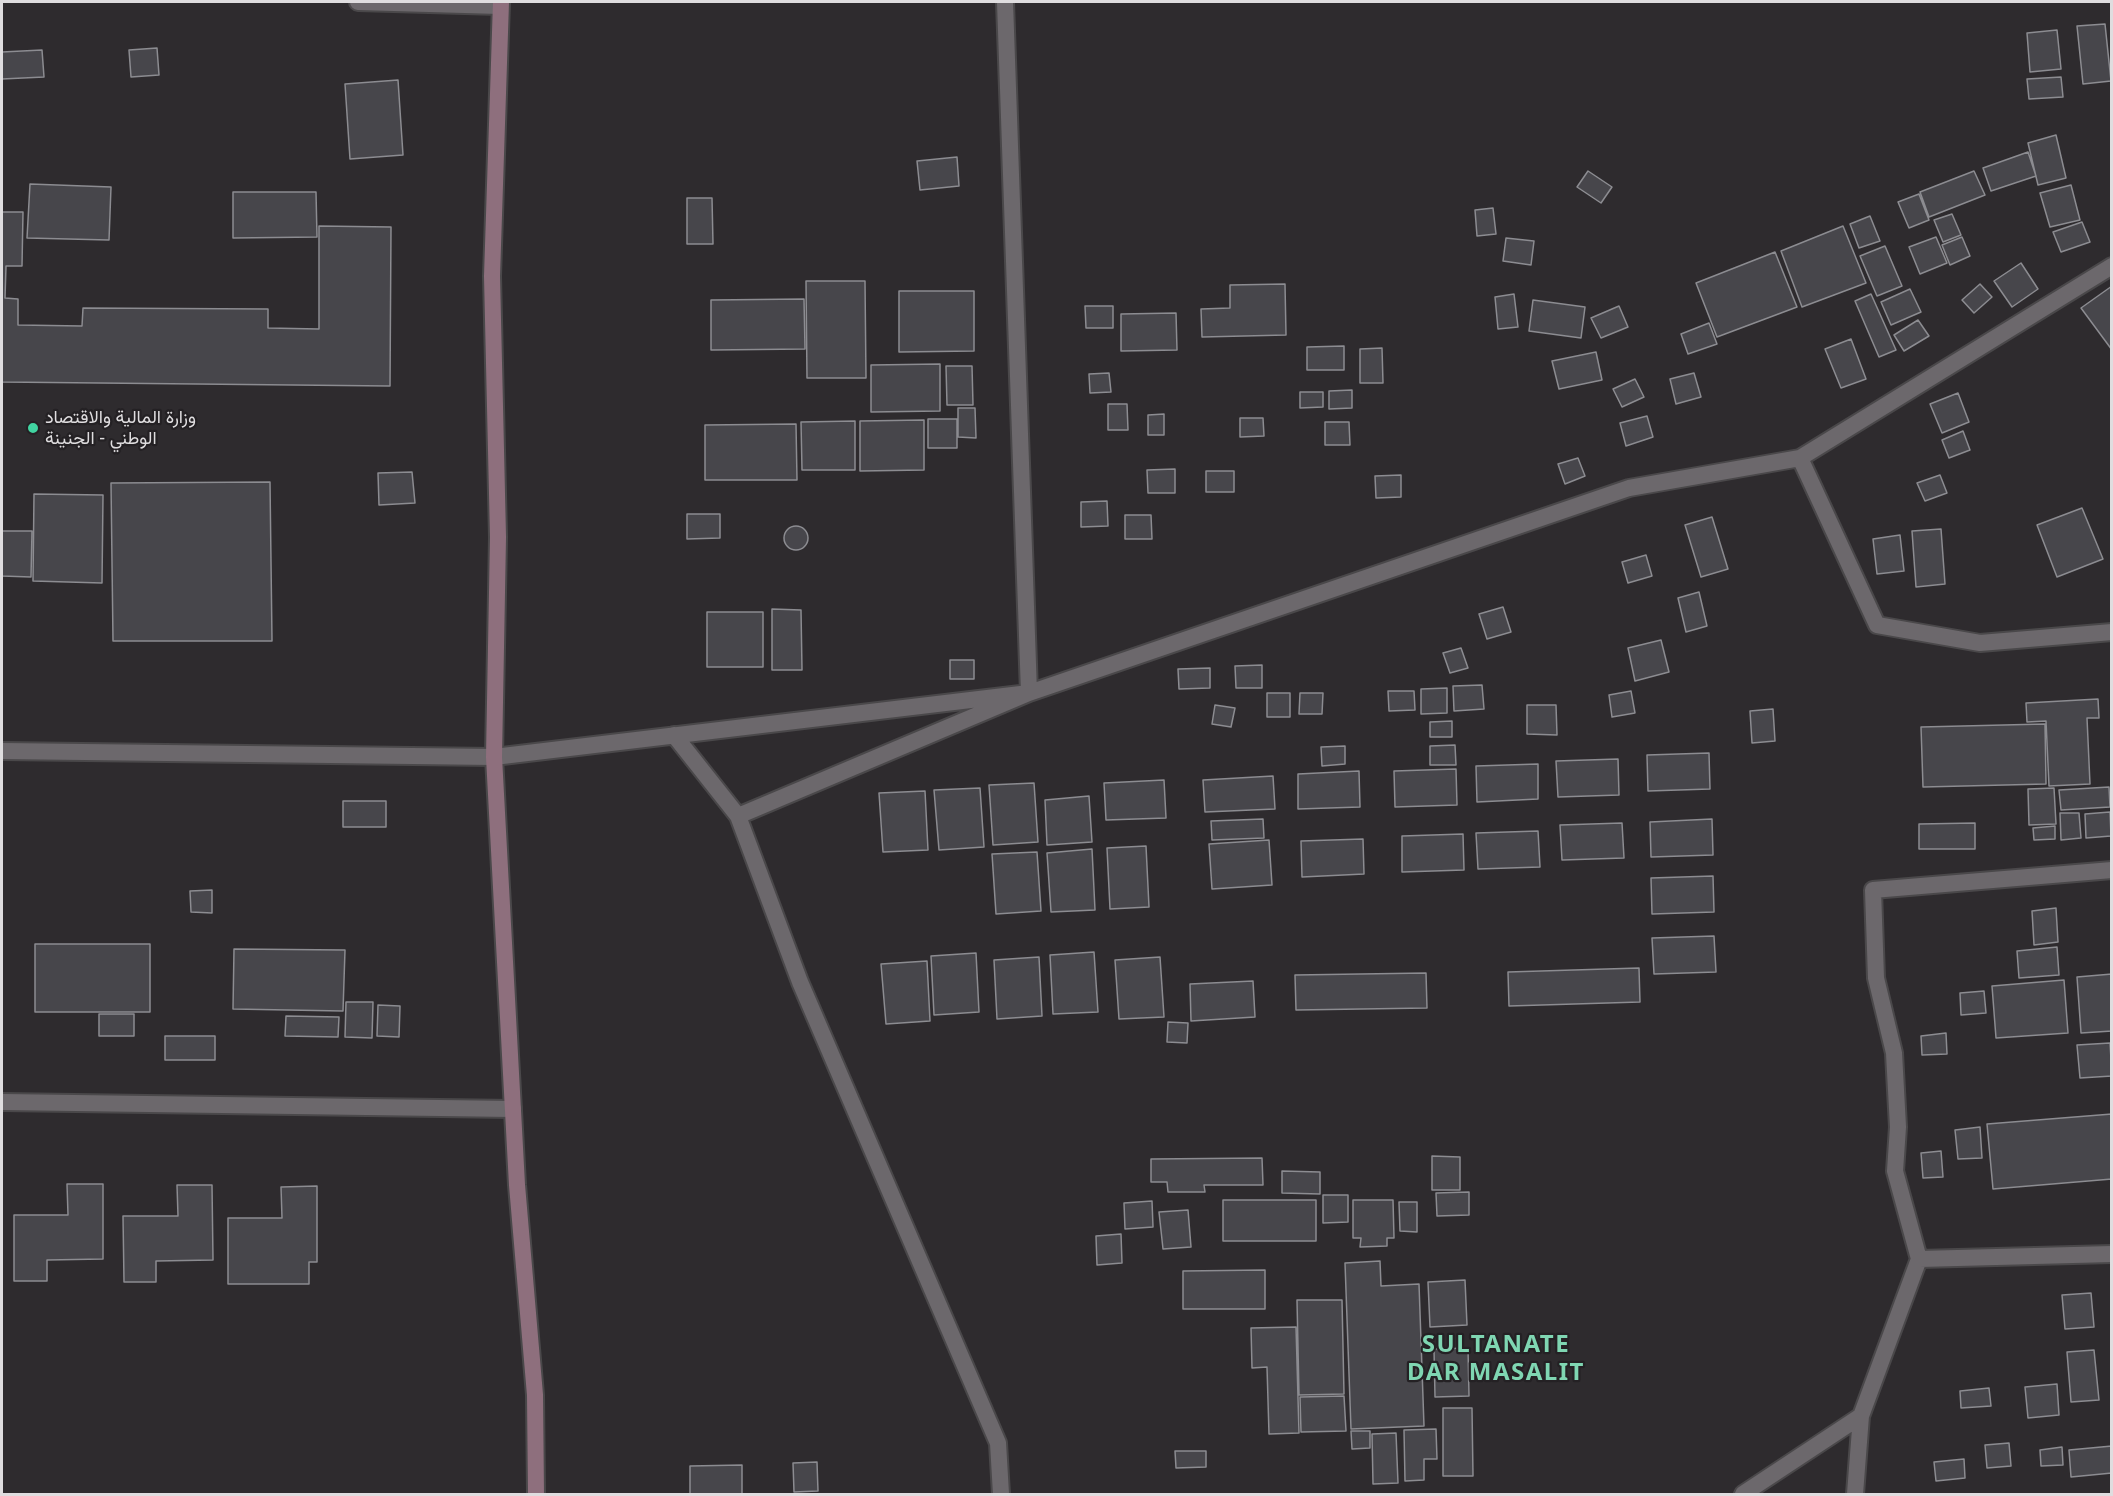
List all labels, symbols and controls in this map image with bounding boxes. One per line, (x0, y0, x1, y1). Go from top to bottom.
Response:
place label: وزارة المالية والاقتصاد الوطني - الجنينة (45, 407, 196, 450)
marker: وزارة المالية والاقتصاد الوطني - الجنينة (26, 421, 40, 435)
district label: SULTANATE DAR MASALIT (1407, 1331, 1585, 1387)

